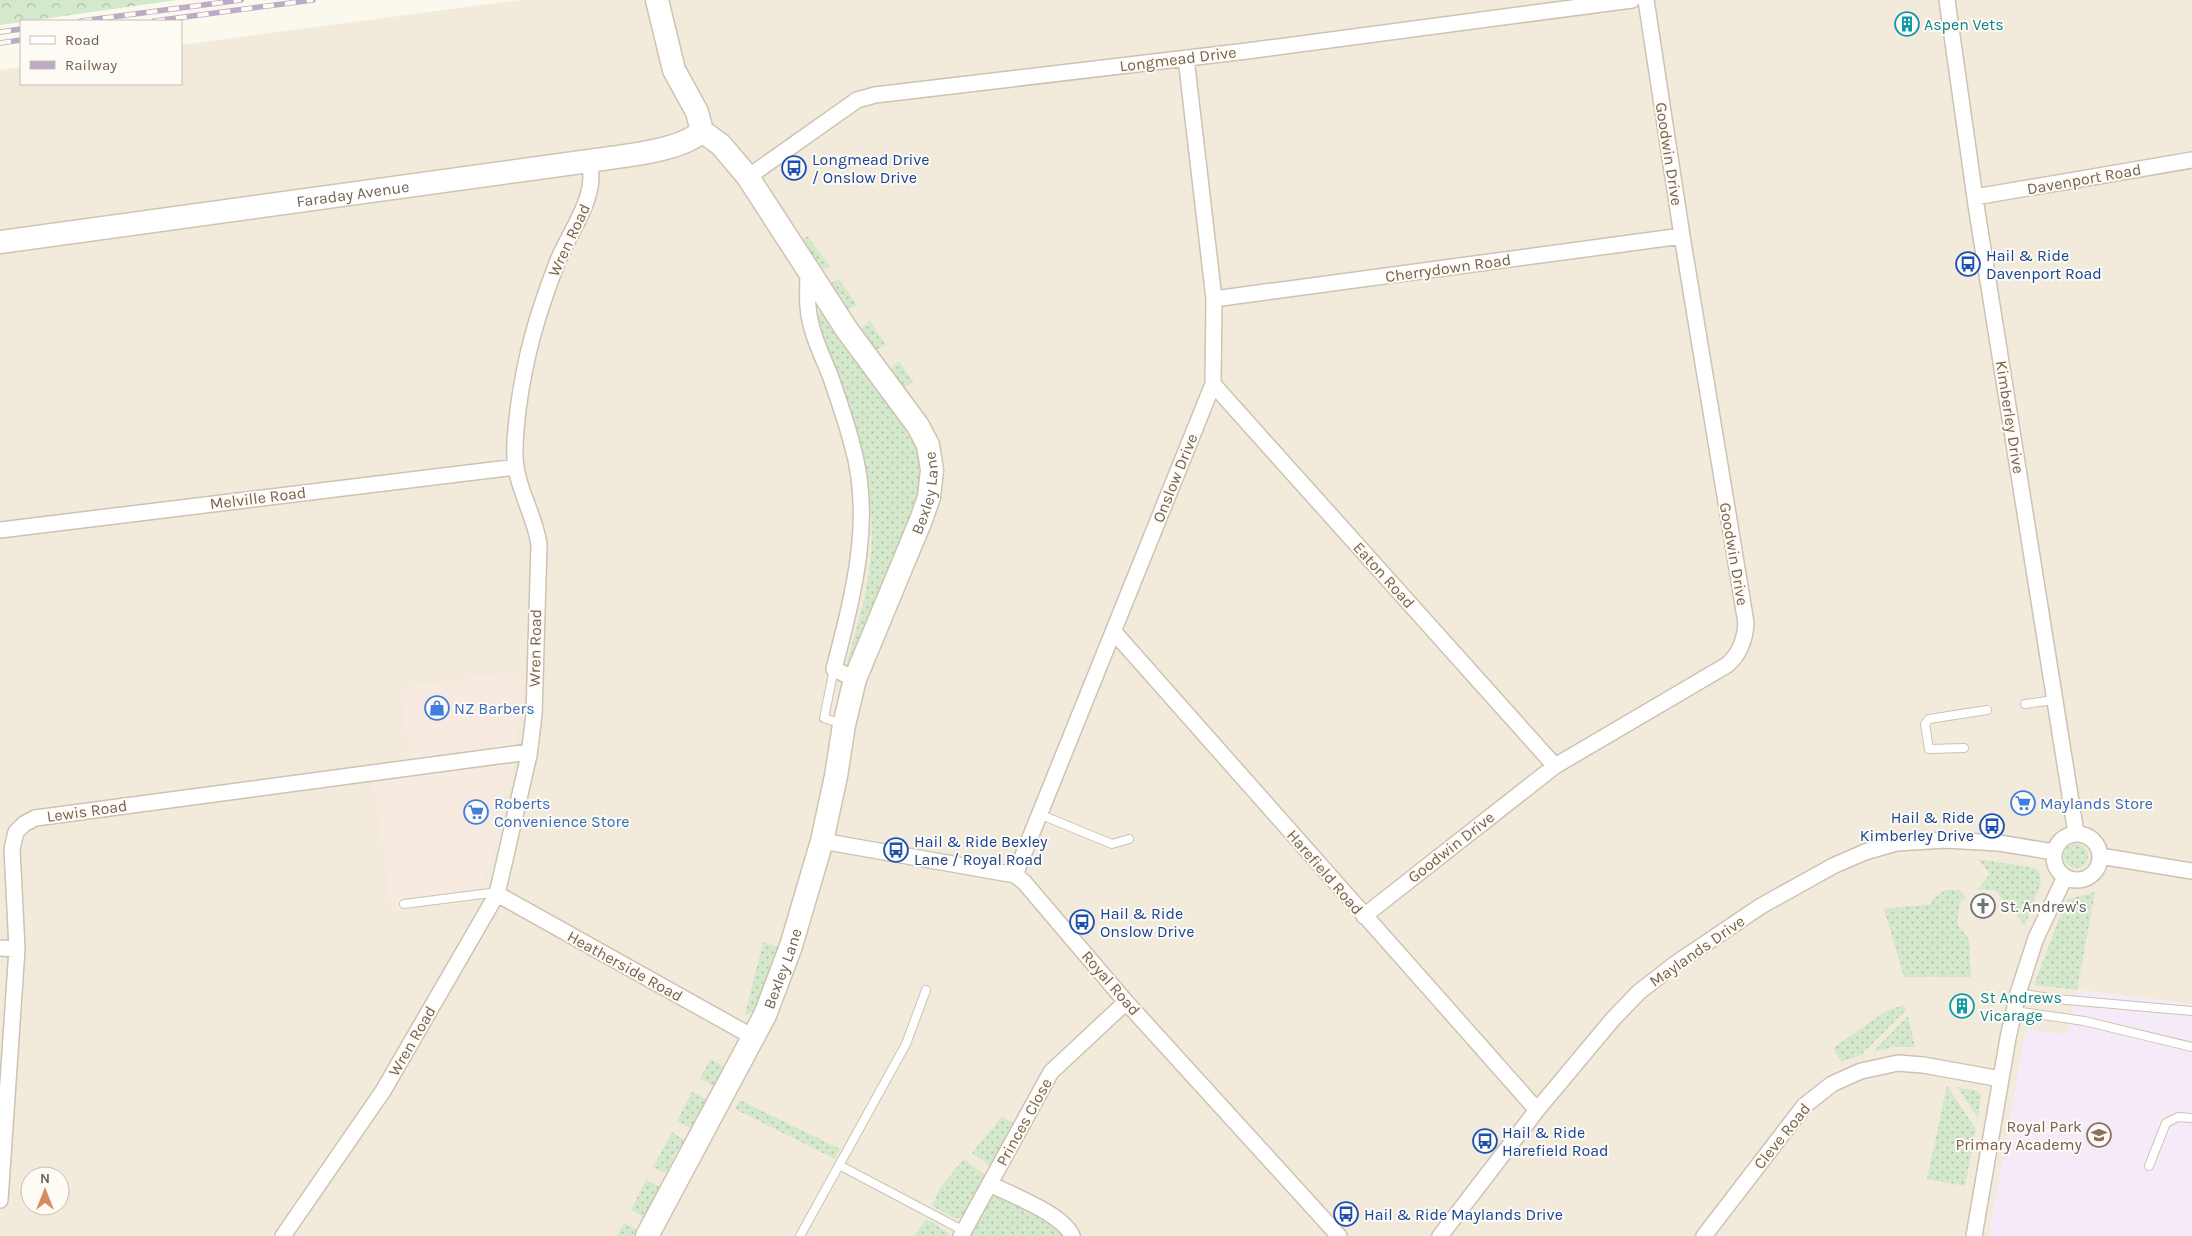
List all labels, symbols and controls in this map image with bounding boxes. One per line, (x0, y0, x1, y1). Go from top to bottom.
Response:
building icon: Aspen Vets (1894, 11, 1920, 37)
place label: Aspen Vets (1924, 15, 2004, 34)
legend (20, 20, 182, 85)
text: Road (65, 31, 100, 49)
street label: Longmead Drive (1118, 42, 1238, 76)
text: Railway (65, 56, 117, 74)
street label: Goodwin Drive (1651, 101, 1687, 207)
place label: Longmead Drive / Onslow Drive (812, 150, 930, 187)
bus stop icon: Longmead Drive / Onslow Drive (781, 155, 807, 181)
street label: Davenport Road (2025, 160, 2143, 198)
street label: Faraday Avenue (295, 176, 410, 211)
street label: Wren Road (544, 201, 594, 279)
place label: Hail & Ride Davenport Road (1986, 246, 2102, 283)
street label: Cherrydown Road (1384, 250, 1512, 286)
bus stop icon: Hail & Ride Davenport Road (1955, 251, 1981, 277)
street label: Kimberley Drive (1992, 359, 2028, 475)
street label: Onslow Drive (1149, 431, 1201, 525)
street label: Bexley Lane (907, 450, 942, 537)
street label: Melville Road (209, 483, 307, 513)
street label: Goodwin Drive (1716, 501, 1752, 607)
street label: Eaton Road (1349, 538, 1419, 612)
street label: Wren Road (525, 609, 545, 687)
shop icon: NZ Barbers (424, 695, 450, 721)
place label: NZ Barbers (454, 699, 535, 718)
supermarket icon: Maylands Store (2010, 790, 2036, 816)
place label: Roberts Convenience Store (494, 794, 629, 831)
place label: Maylands Store (2040, 794, 2153, 813)
street label: Lewis Road (46, 796, 128, 826)
supermarket icon: Roberts Convenience Store (463, 799, 489, 825)
street label: Goodwin Drive (1404, 807, 1498, 887)
place label: Hail & Ride Kimberley Drive (1860, 808, 1974, 845)
bus stop icon: Hail & Ride Kimberley Drive (1979, 813, 2005, 839)
street label: Harefield Road (1283, 826, 1367, 918)
place label: Hail & Ride Bexley Lane / Royal Road (914, 832, 1048, 869)
bus stop icon: Hail & Ride Bexley Lane / Royal Road (883, 837, 909, 863)
church icon: St. Andrew's (1970, 893, 1996, 919)
place label: St. Andrew's (2000, 897, 2087, 916)
place label: Hail & Ride Onslow Drive (1100, 904, 1194, 941)
bus stop icon: Hail & Ride Onslow Drive (1069, 909, 1095, 935)
street label: Maylands Drive (1646, 911, 1748, 991)
street label: Heatherside Road (564, 926, 686, 1006)
street label: Bexley Lane (759, 926, 805, 1012)
street label: Royal Road (1078, 947, 1144, 1019)
place label: St Andrews Vicarage (1980, 988, 2062, 1025)
building icon: St Andrews Vicarage (1949, 993, 1975, 1019)
street label: Wren Road (384, 1002, 440, 1080)
street label: Princes Close (992, 1075, 1056, 1169)
street label: Cleve Road (1750, 1099, 1814, 1173)
place label: Royal Park Primary Academy (1955, 1117, 2083, 1154)
school or university icon: Royal Park Primary Academy (2086, 1122, 2112, 1148)
place label: Hail & Ride Harefield Road (1502, 1123, 1609, 1160)
bus stop icon: Hail & Ride Harefield Road (1472, 1128, 1498, 1154)
north arrow (20, 1166, 70, 1216)
text: N (40, 1170, 50, 1187)
bus stop icon: Hail & Ride Maylands Drive (1333, 1201, 1359, 1227)
place label: Hail & Ride Maylands Drive (1364, 1205, 1563, 1224)

